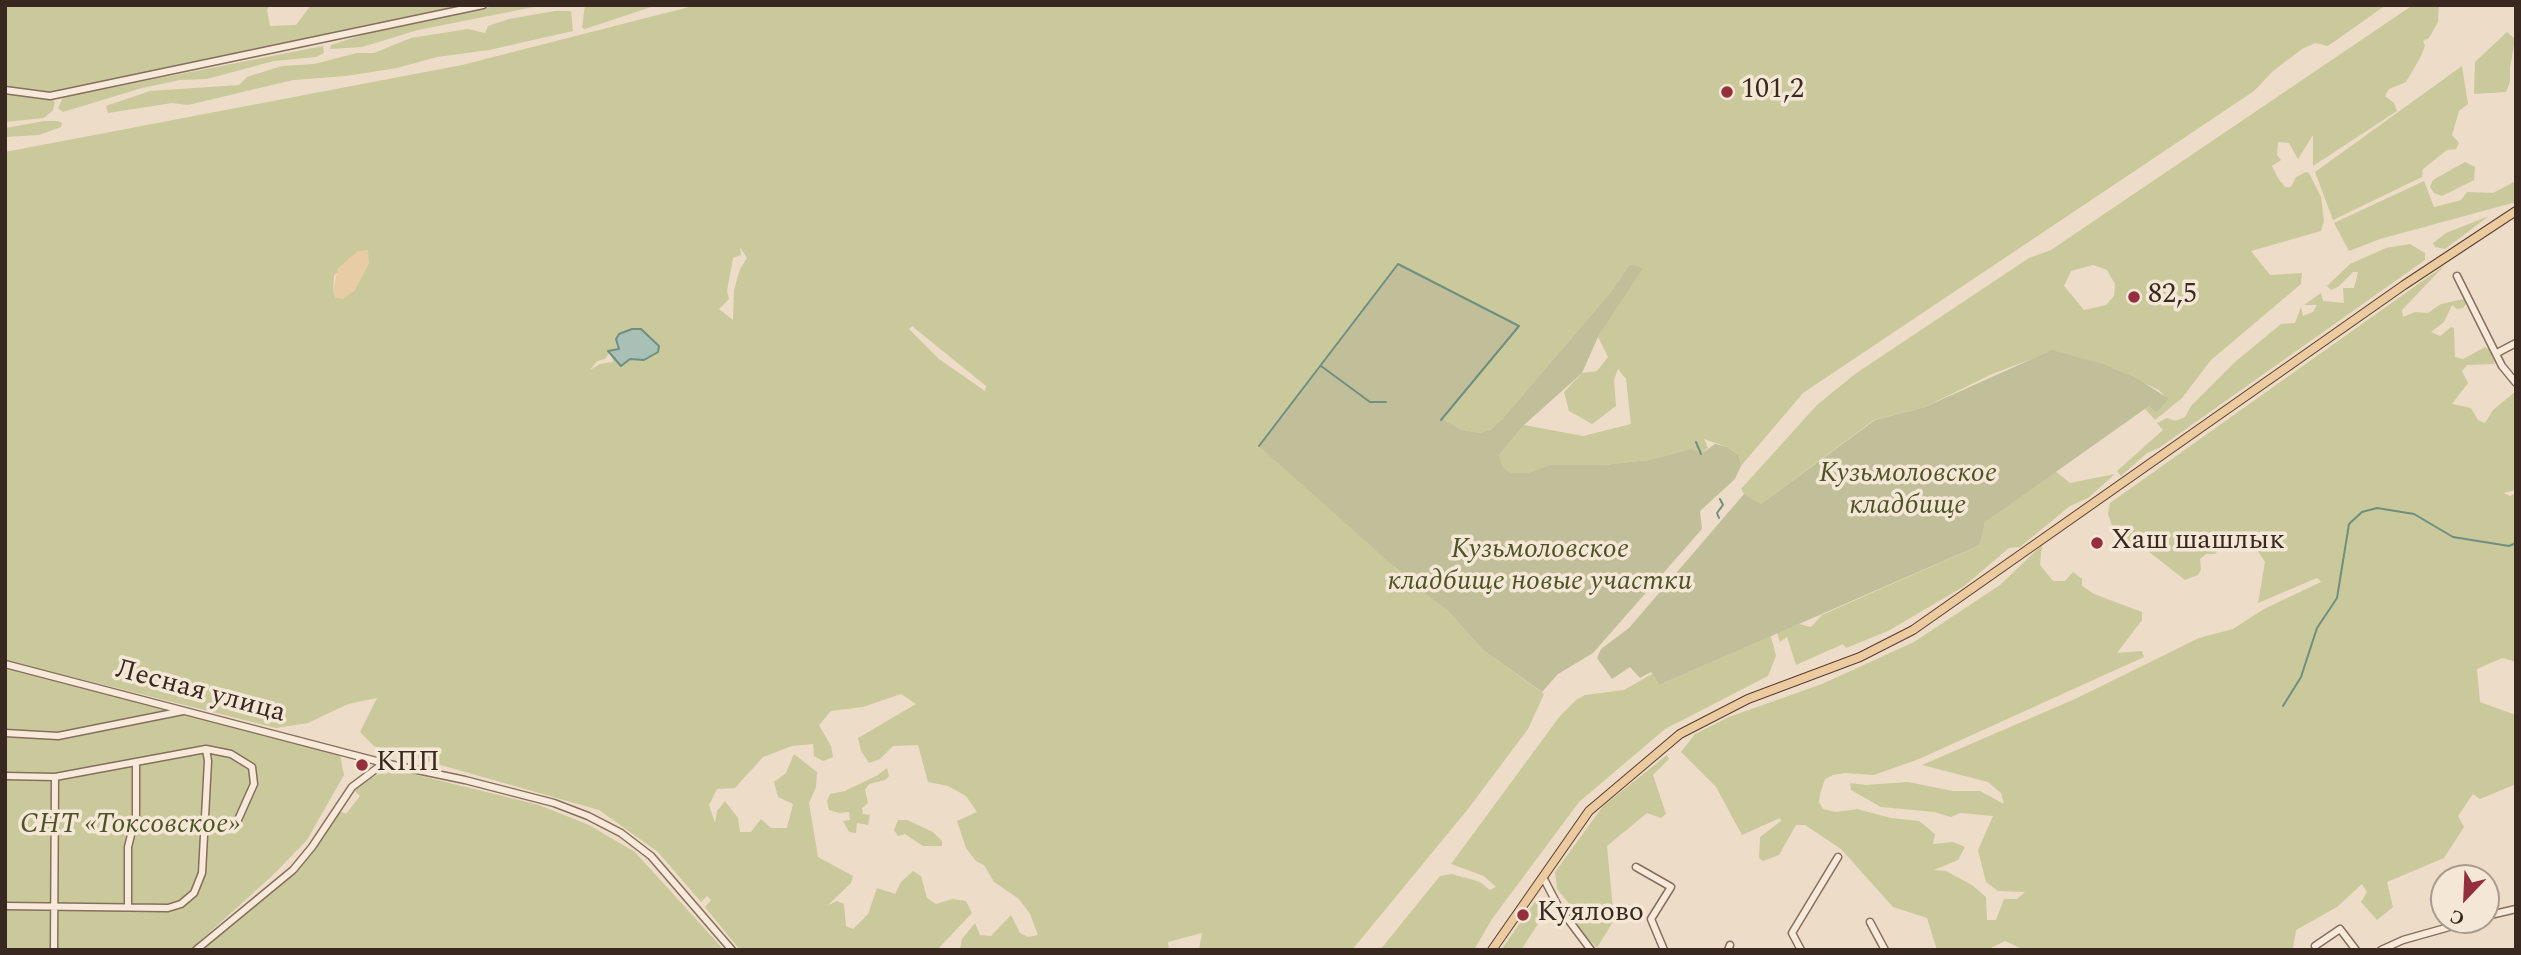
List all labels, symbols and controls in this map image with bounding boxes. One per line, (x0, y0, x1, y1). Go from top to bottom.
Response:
place label: 101,2 (1741, 75, 1804, 109)
marker: 101,2 (1719, 84, 1735, 100)
place label: 82,5 (2148, 280, 2197, 314)
marker: 82,5 (2126, 289, 2142, 305)
park label: Кузьмоловское кладбище (1819, 459, 1997, 525)
place label: Хаш шашлык (2111, 526, 2285, 560)
park label: Кузьмоловское кладбище новые участки (1388, 535, 1692, 601)
marker: Хаш шашлык (2089, 535, 2105, 551)
street label: Лесная улица (111, 654, 289, 732)
place label: КПП (376, 748, 440, 782)
marker: КПП (354, 757, 370, 773)
park label: СНТ «Токсовское» (20, 810, 240, 844)
north arrow (2430, 864, 2500, 934)
place label: Куялово (1537, 898, 1644, 932)
text: С (2446, 901, 2469, 933)
marker: Куялово (1515, 907, 1531, 923)

